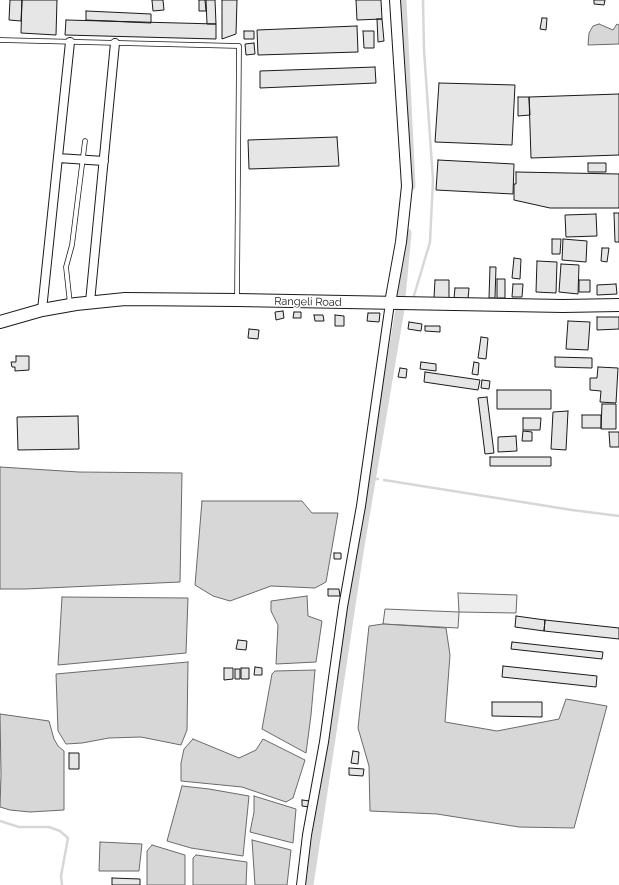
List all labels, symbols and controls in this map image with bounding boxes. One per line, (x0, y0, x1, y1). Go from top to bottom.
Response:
street label: Rangeli Road (274, 295, 342, 309)

